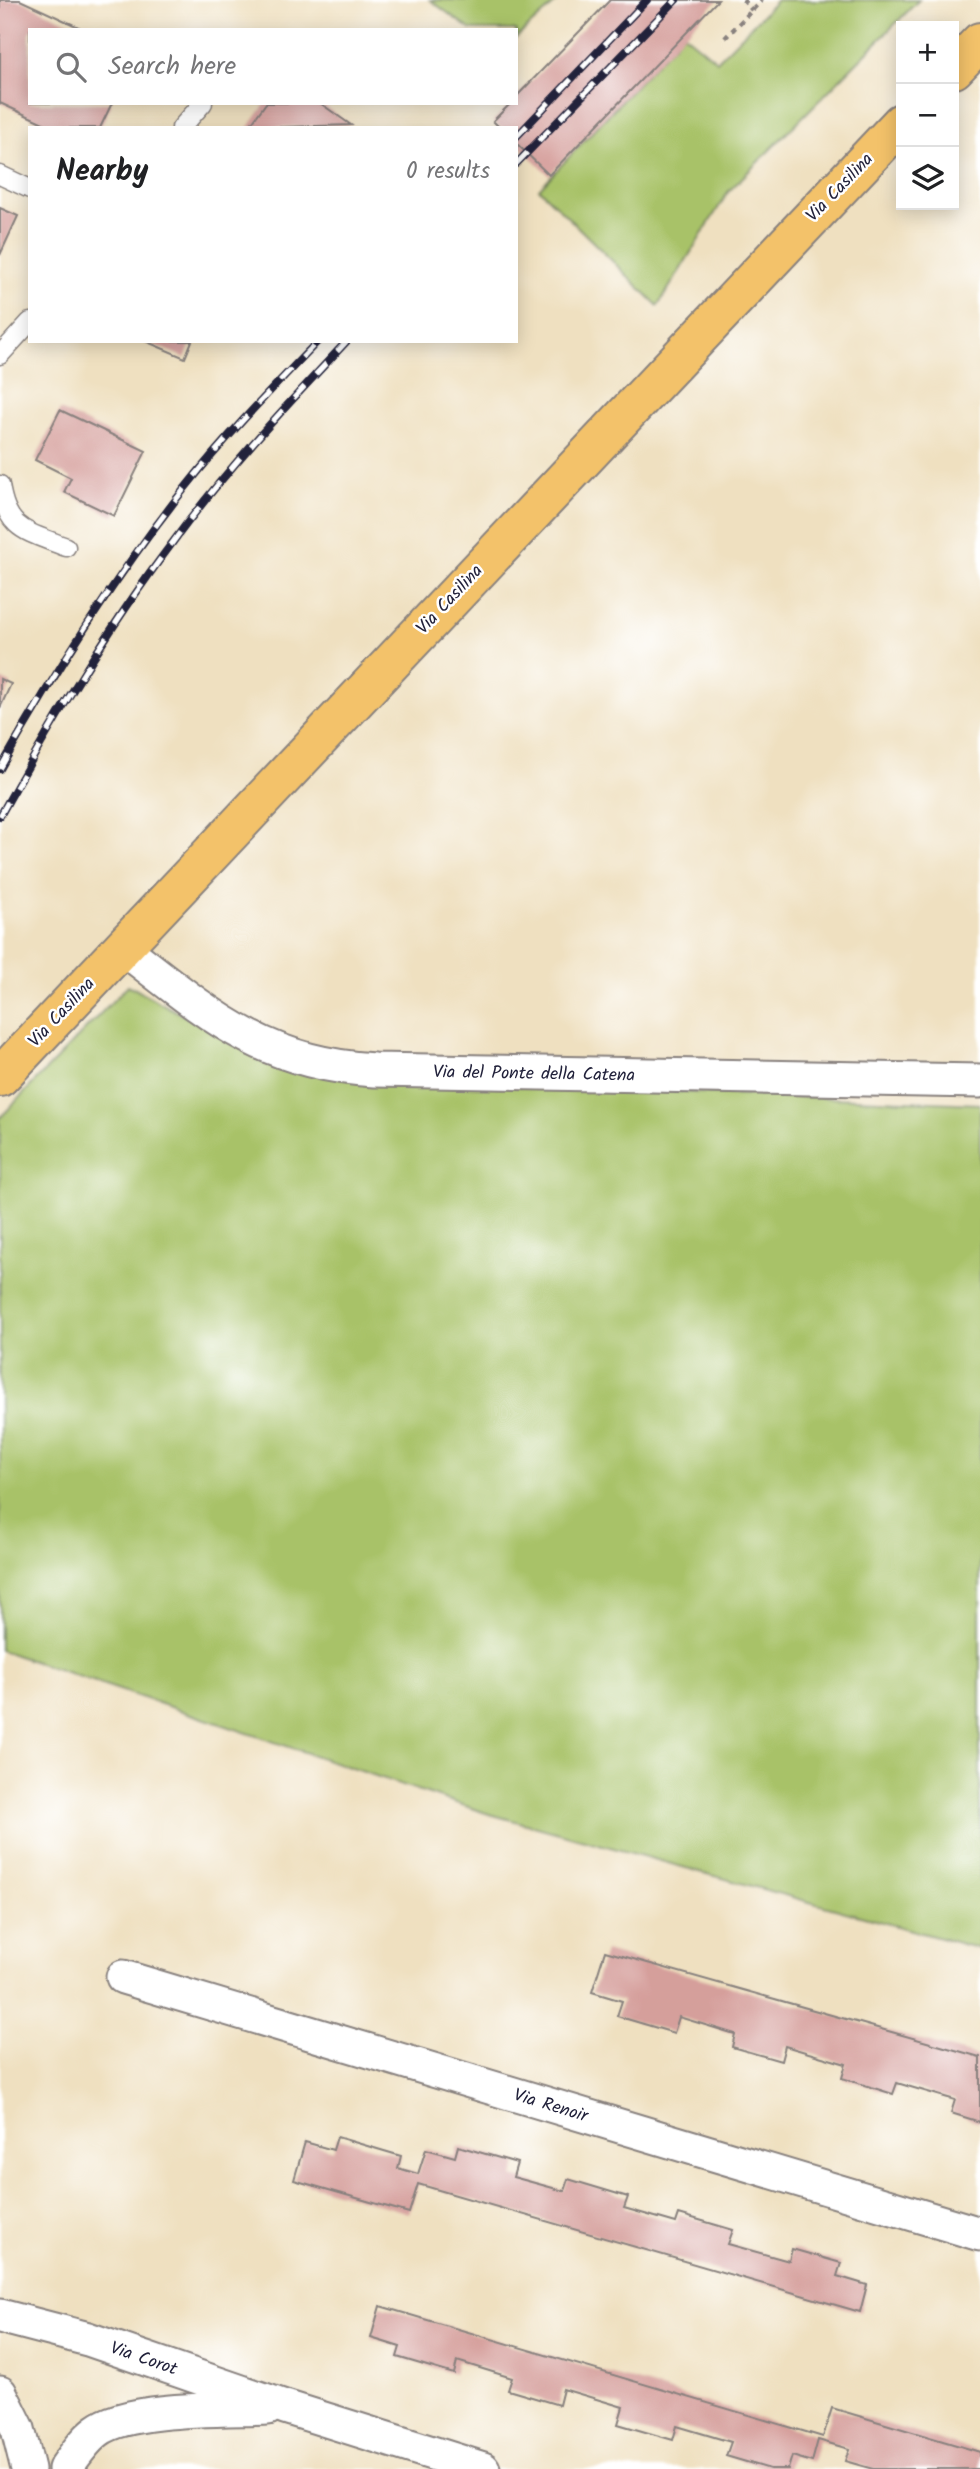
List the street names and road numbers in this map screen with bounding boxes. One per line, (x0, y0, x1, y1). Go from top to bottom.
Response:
street label: Via Casilina (799, 147, 881, 230)
street label: Via Casilina (410, 558, 491, 642)
street label: Via Casilina (22, 971, 103, 1055)
street label: Via del Ponte della Catena (433, 1058, 635, 1091)
street label: Via Renoir (510, 2081, 592, 2132)
street label: Via Corot (106, 2334, 182, 2385)

